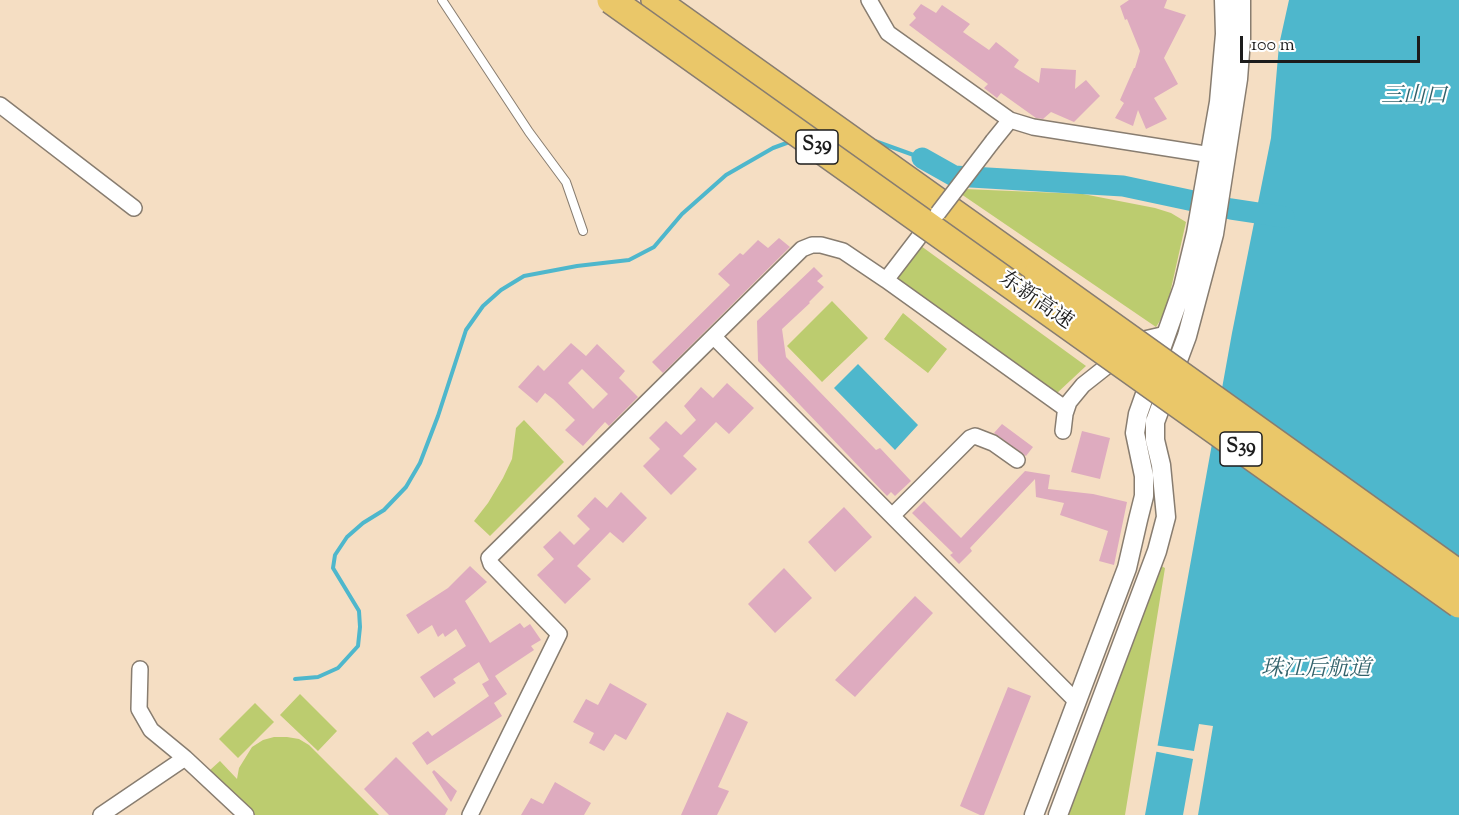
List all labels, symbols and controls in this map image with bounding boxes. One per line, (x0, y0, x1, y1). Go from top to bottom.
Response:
scale bar (1243, 24, 1423, 62)
text: 100 m (1251, 33, 1295, 59)
water label: 三山口 (1381, 85, 1447, 111)
road number: S39 (796, 130, 838, 164)
street label: 东新高速 (993, 268, 1077, 336)
road number: S39 (1220, 432, 1262, 466)
water label: 珠江后航道 (1261, 658, 1371, 684)

